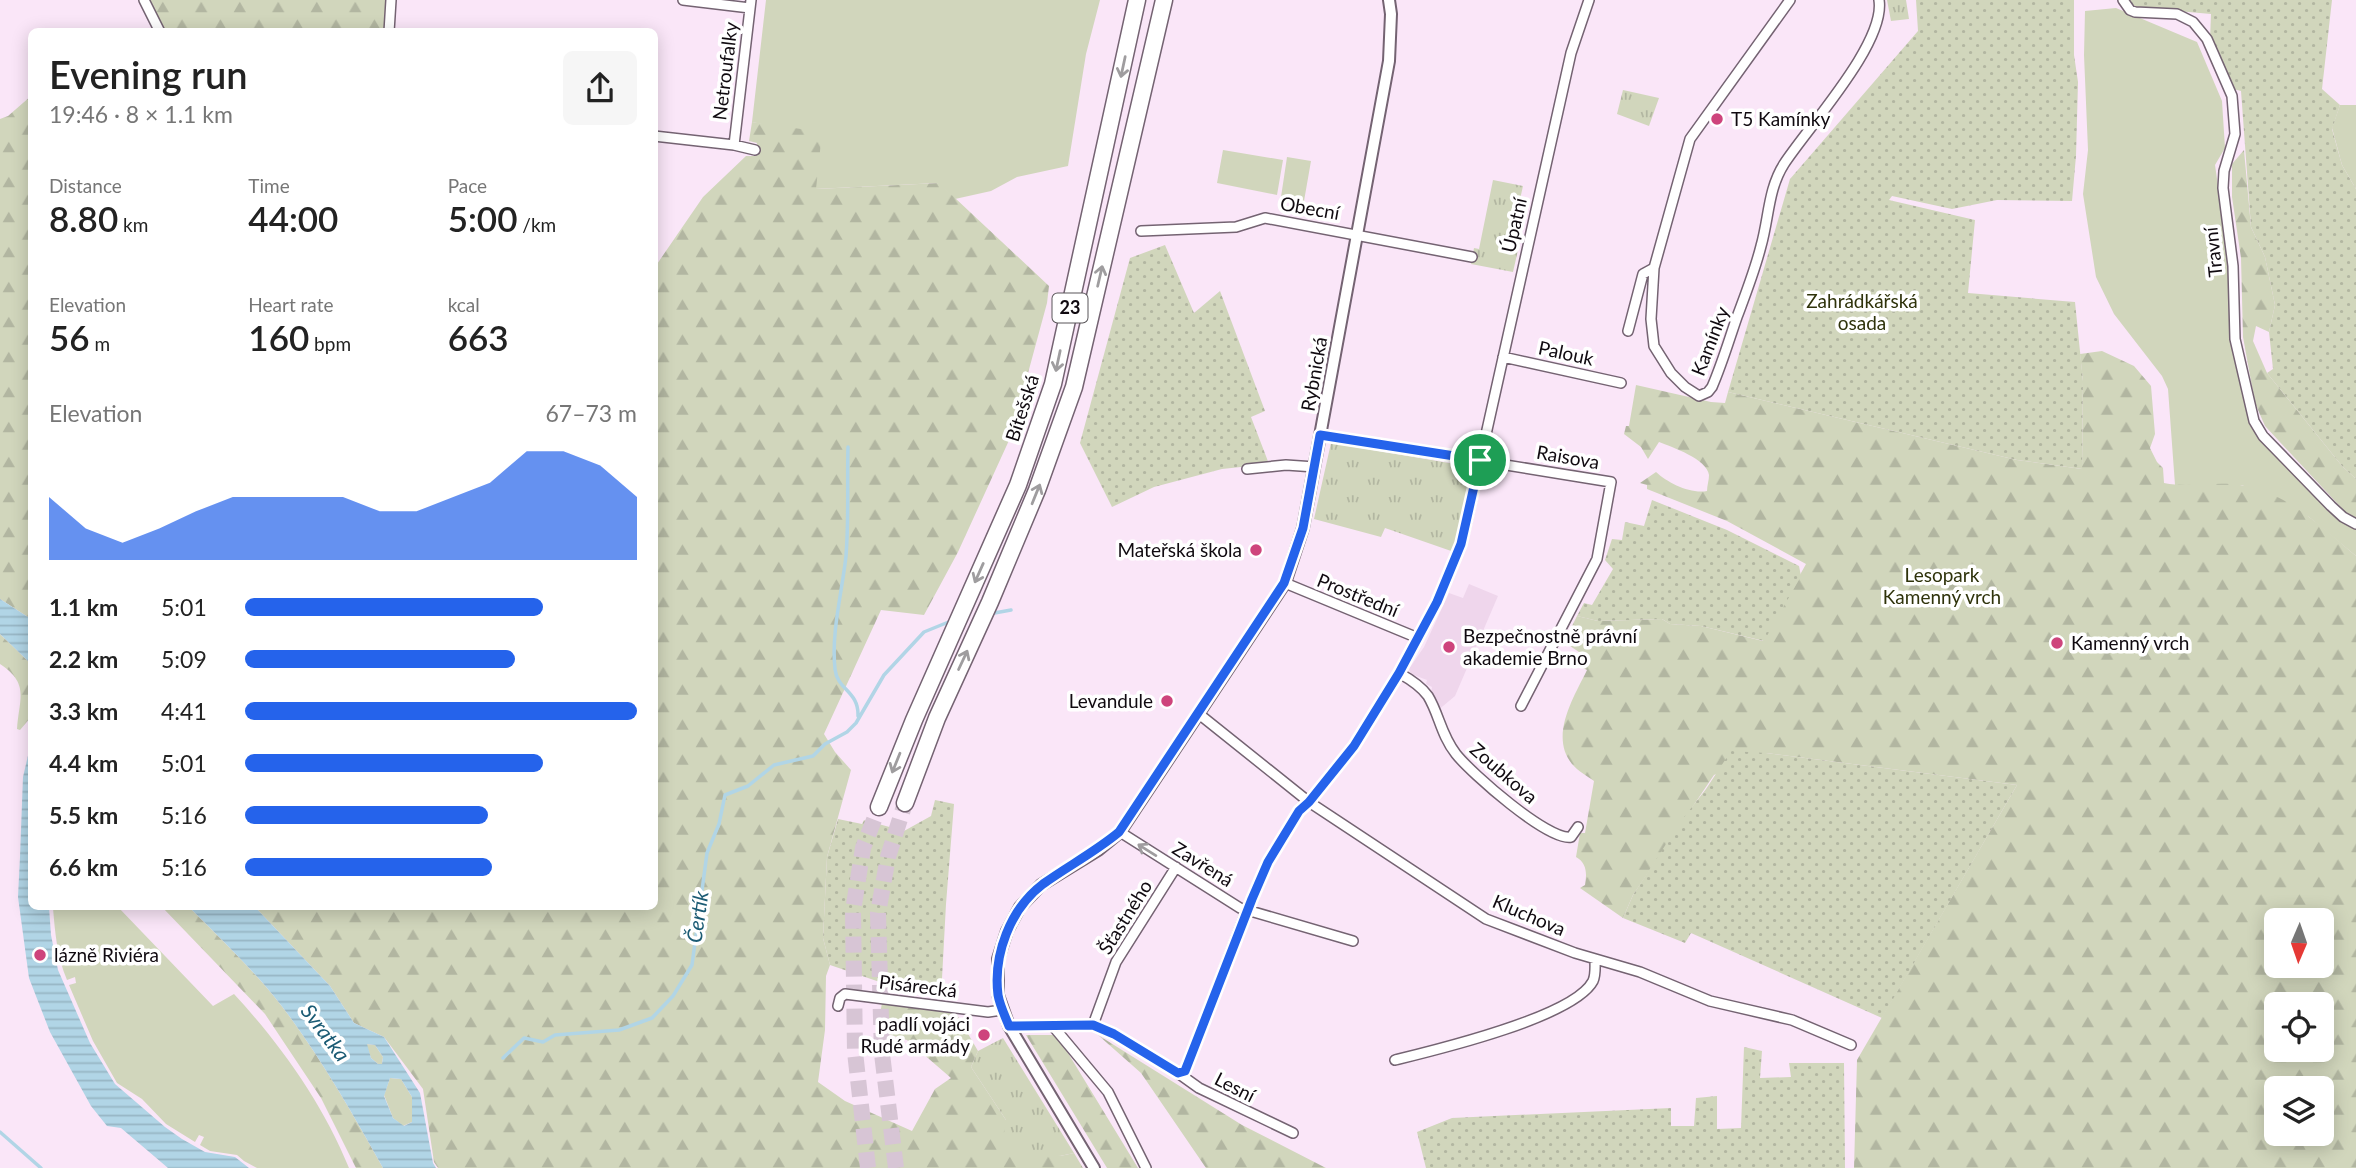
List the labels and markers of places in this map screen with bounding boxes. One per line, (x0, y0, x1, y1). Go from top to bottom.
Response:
place label: T5 Kamínky (1731, 107, 1831, 130)
marker: T5 Kamínky (1709, 111, 1725, 127)
pin (1450, 430, 1510, 490)
place label: Mateřská škola (1117, 538, 1242, 561)
marker: Mateřská škola (1248, 542, 1264, 558)
place label: Bezpečnostně právní akademie Brno (1463, 624, 1638, 669)
place label: Kamenný vrch (2071, 631, 2189, 654)
marker: Kamenný vrch (2049, 635, 2065, 651)
marker: Bezpečnostně právní akademie Brno (1441, 639, 1457, 655)
place label: Levandule (1069, 689, 1153, 712)
marker: Levandule (1159, 693, 1175, 709)
place label: lázně Riviéra (54, 943, 159, 966)
marker: lázně Riviéra (32, 947, 48, 963)
place label: padlí vojáci Rudé armády (860, 1012, 970, 1057)
marker: padlí vojáci Rudé armády (976, 1027, 992, 1043)

